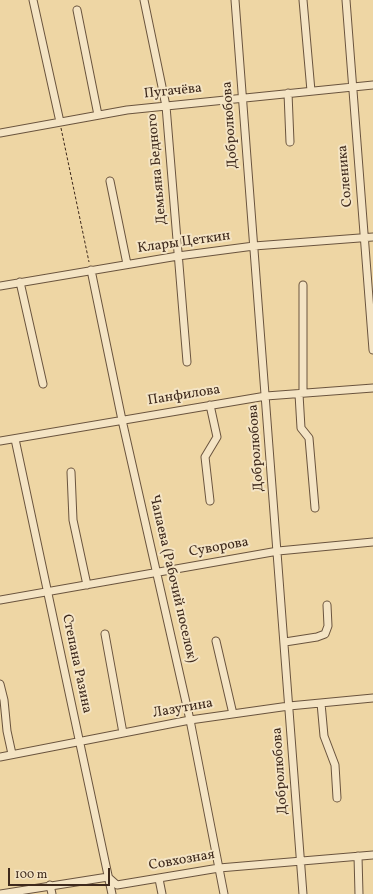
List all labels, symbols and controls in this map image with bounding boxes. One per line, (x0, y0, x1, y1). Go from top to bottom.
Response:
street label: Пугачёва (143, 81, 203, 103)
street label: Добролюбова (220, 81, 242, 169)
street label: Демьяна Бедного (145, 113, 171, 225)
street label: Соленика (335, 144, 357, 208)
street label: Клары Цеткин (137, 228, 231, 258)
street label: Панфилова (146, 382, 222, 410)
street label: Добролюбова (246, 404, 268, 492)
street label: Чапаева (Рабочий поселок) (144, 493, 200, 665)
street label: Суворова (188, 534, 250, 562)
street label: Степана Разина (57, 613, 95, 715)
street label: Лазутина (152, 695, 214, 723)
street label: Добролюбова (270, 727, 292, 815)
street label: Совхозная (148, 847, 216, 875)
scale bar (10, 860, 112, 886)
text: 100 m (15, 867, 47, 883)

